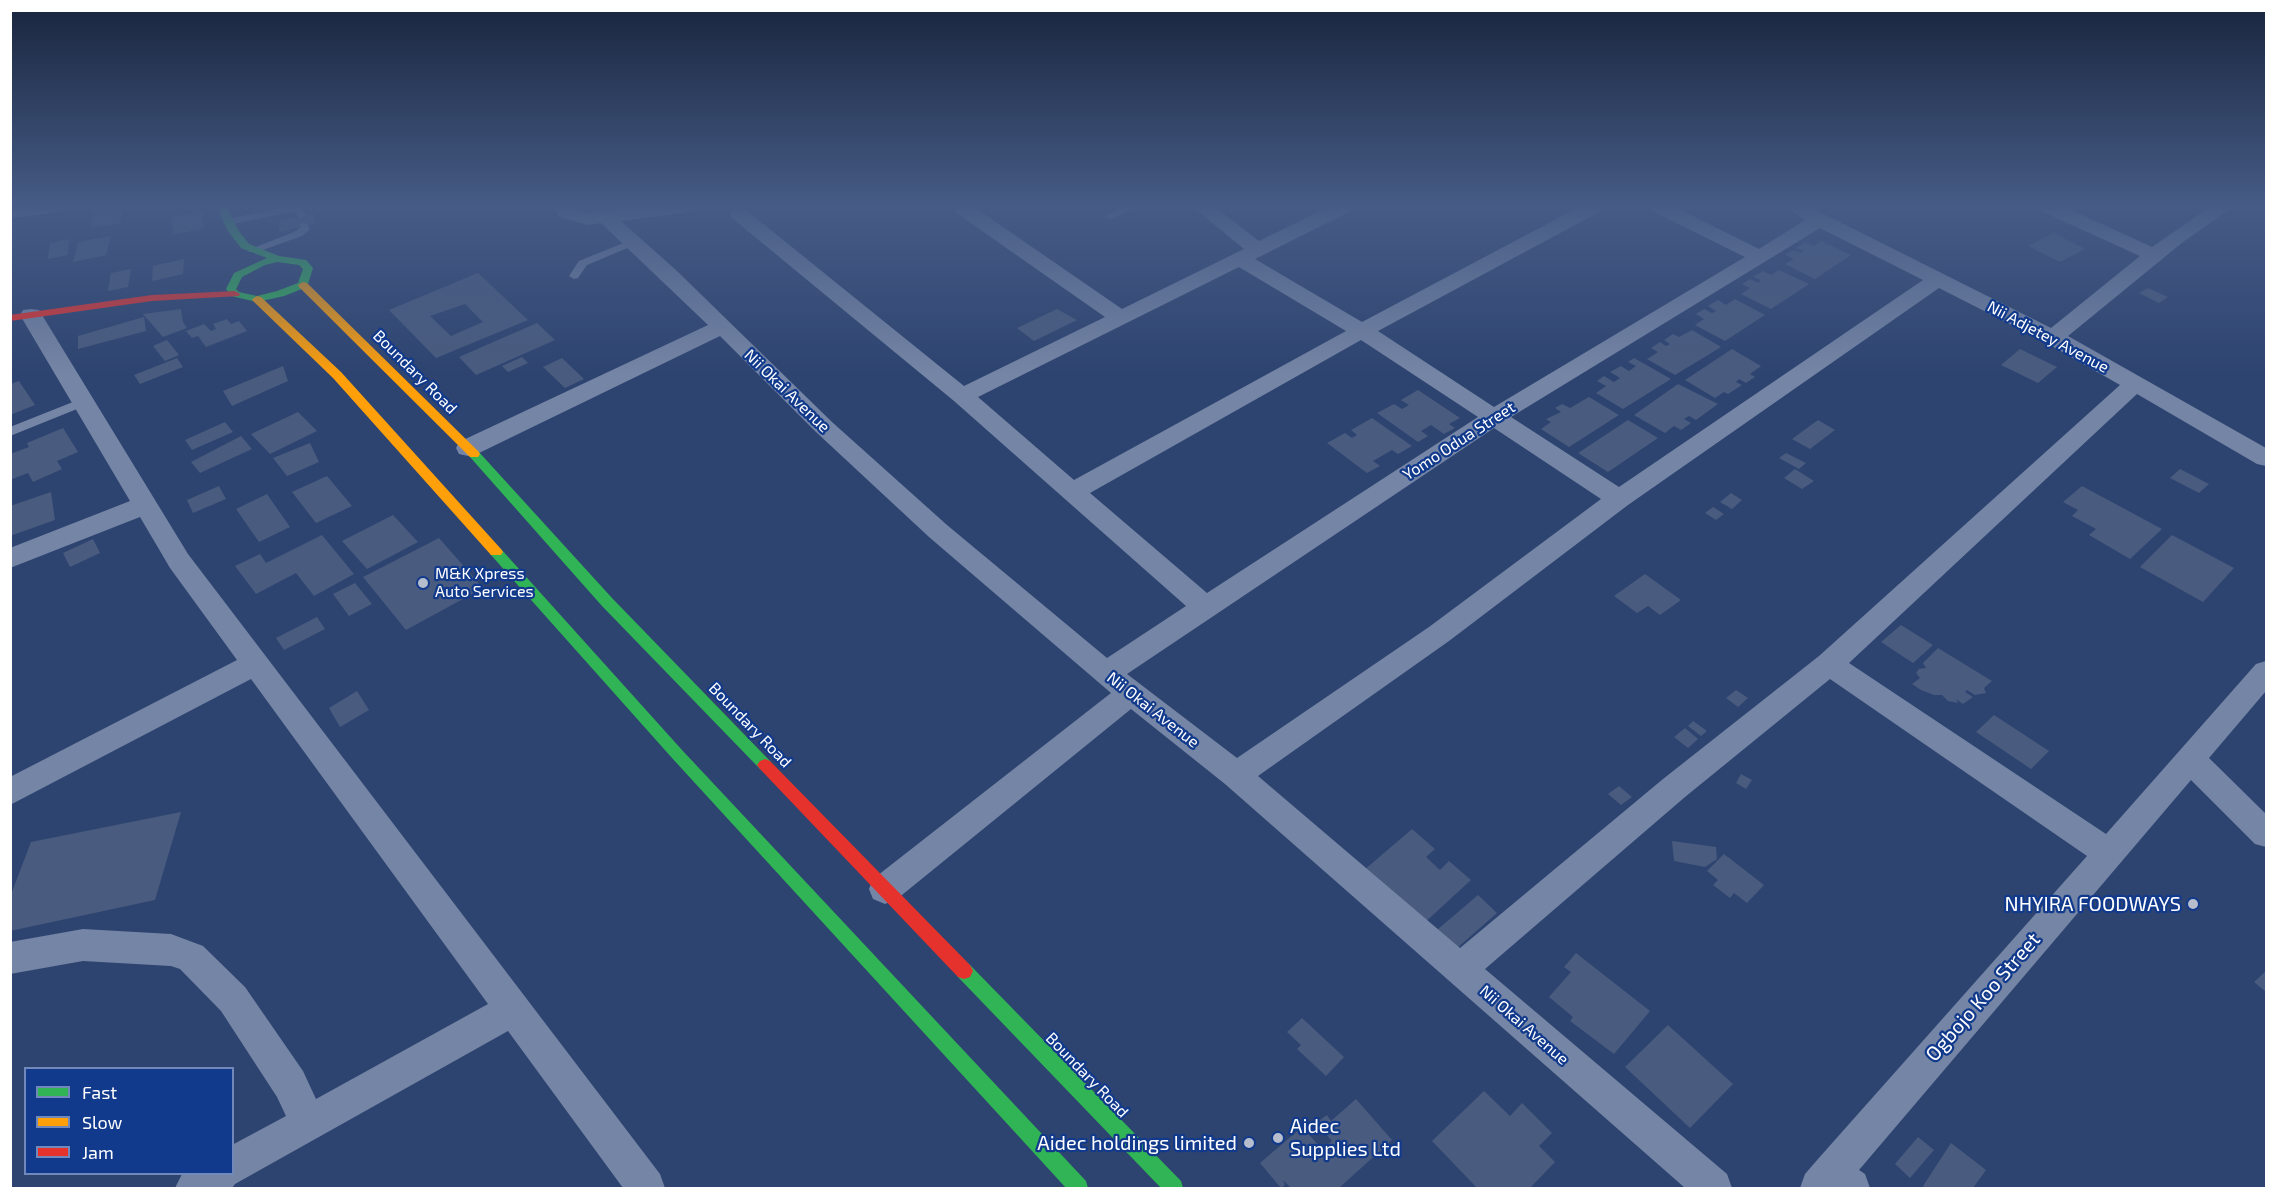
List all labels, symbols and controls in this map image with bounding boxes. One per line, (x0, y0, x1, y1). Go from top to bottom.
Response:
street label: Nii Adjetey Avenue (1984, 297, 2112, 377)
street label: Boundary Road (369, 326, 461, 418)
street label: Nii Okai Avenue (740, 345, 834, 437)
street label: Yomo Odua Street (1399, 398, 1519, 484)
place label: M&K Xpress Auto Services (435, 564, 534, 602)
marker: M&K Xpress Auto Services (416, 576, 430, 590)
street label: Nii Okai Avenue (1103, 668, 1203, 752)
street label: Boundary Road (705, 679, 795, 771)
place label: NHYIRA FOODWAYS (2005, 892, 2181, 916)
marker: NHYIRA FOODWAYS (2186, 897, 2200, 911)
street label: Ogbojo Koo Street (1921, 928, 2045, 1066)
street label: Nii Okai Avenue (1476, 981, 1572, 1069)
street label: Boundary Road (1042, 1029, 1132, 1121)
legend (24, 1067, 234, 1175)
text: Fast (82, 1081, 117, 1103)
text: Slow (82, 1111, 122, 1133)
place label: Aidec Supplies Ltd (1290, 1114, 1401, 1161)
place label: Aidec holdings limited (1037, 1131, 1237, 1155)
marker: Aidec Supplies Ltd (1271, 1131, 1285, 1145)
marker: Aidec holdings limited (1242, 1136, 1256, 1150)
text: Jam (82, 1141, 114, 1163)

